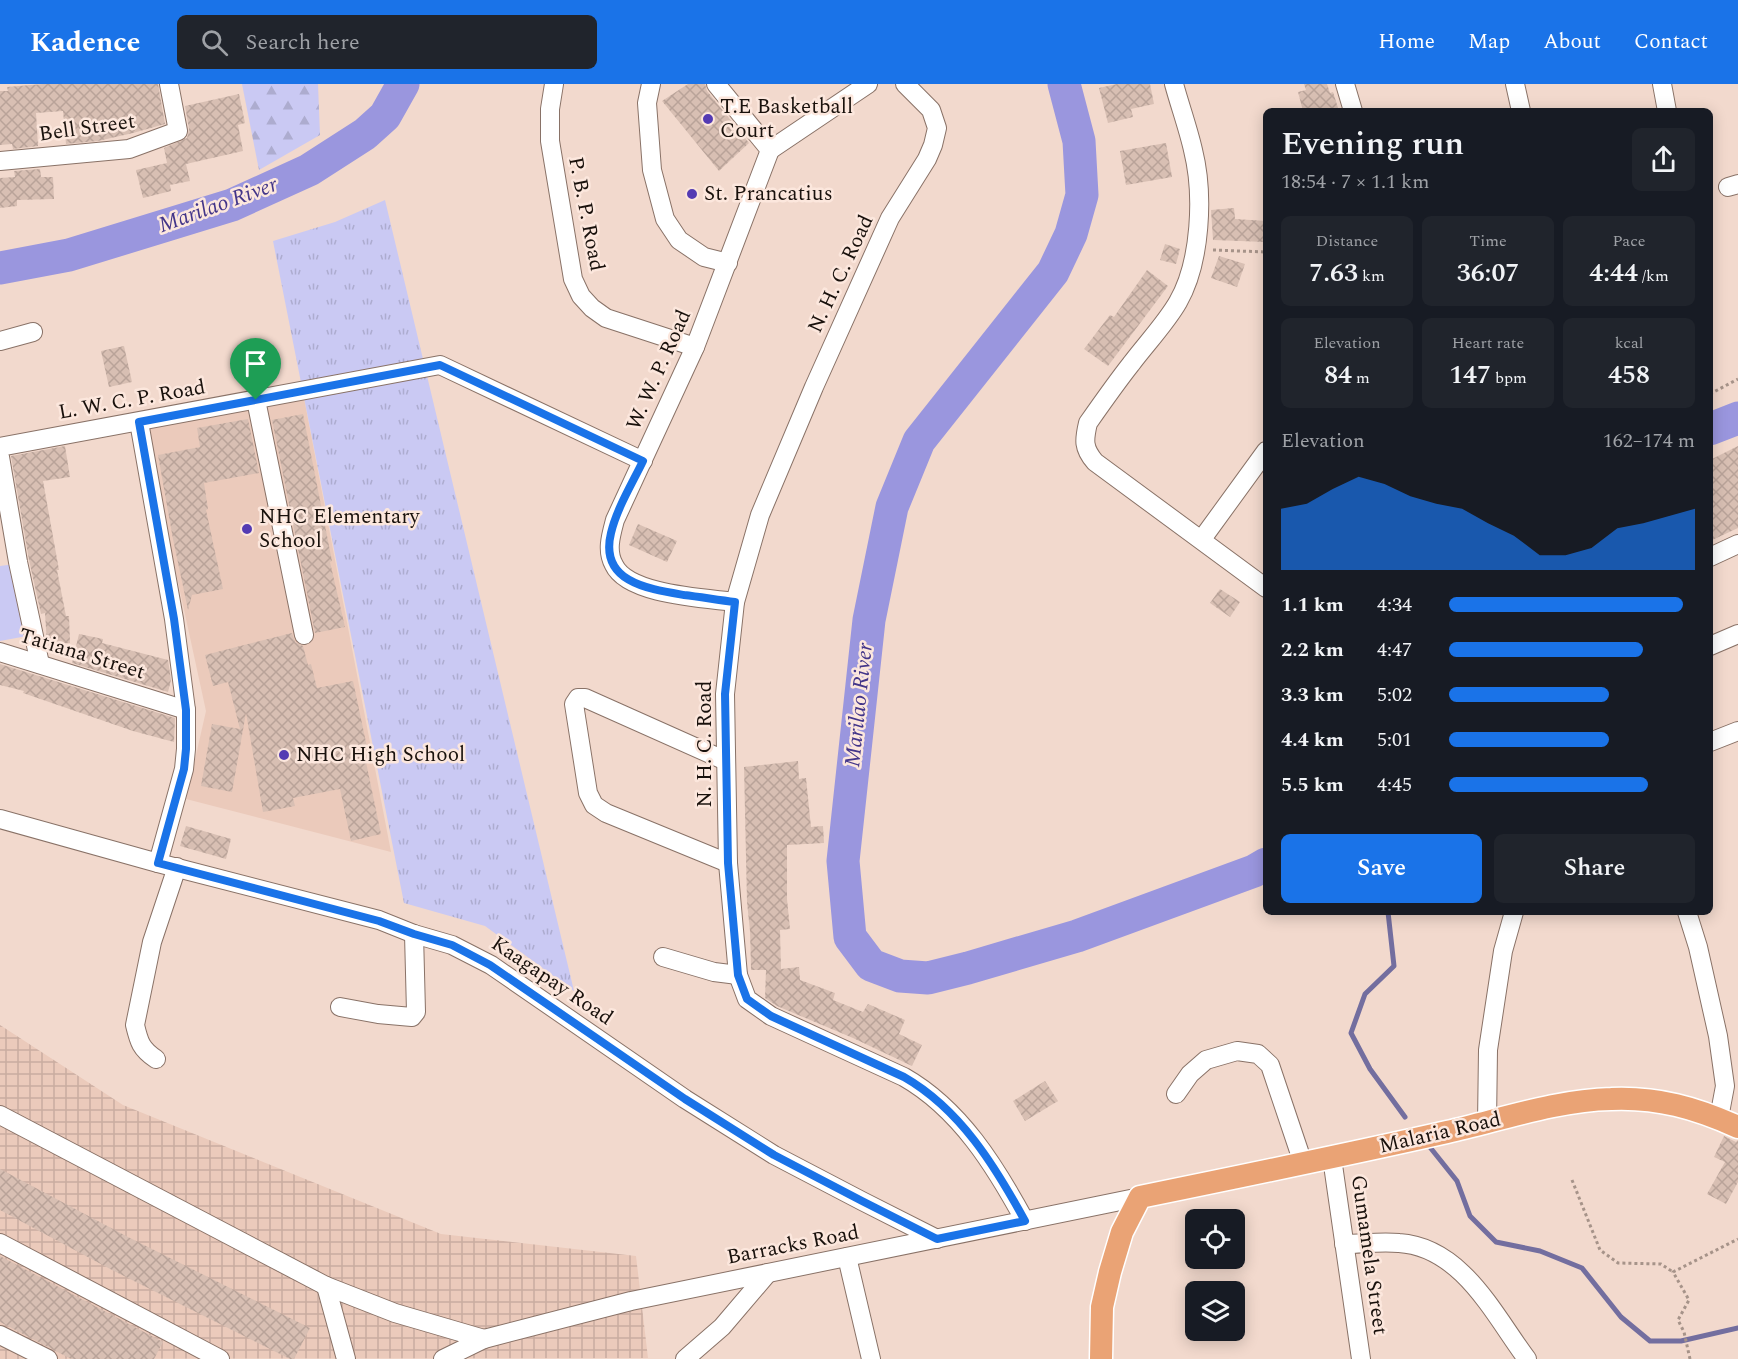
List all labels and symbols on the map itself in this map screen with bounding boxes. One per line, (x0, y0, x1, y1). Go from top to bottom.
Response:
place label: T.E Basketball Court (720, 91, 853, 147)
street label: Bell Street (37, 105, 137, 151)
marker: T.E Basketball Court (701, 112, 715, 126)
street label: P. B. P. Road (559, 154, 613, 274)
water label: Marilao River (154, 168, 283, 242)
place label: St. Prancatius (704, 178, 833, 210)
marker: St. Prancatius (685, 187, 699, 201)
street label: N. H. C. Road (800, 210, 882, 338)
street label: W. W. P. Road (618, 304, 700, 436)
pin (230, 338, 281, 400)
street label: L. W. C. P. Road (56, 371, 208, 429)
place label: NHC Elementary School (259, 501, 421, 557)
marker: NHC Elementary School (240, 522, 254, 536)
street label: Tatiana Street (15, 620, 149, 688)
water label: Marilao River (836, 641, 882, 769)
street label: N. H. C. Road (689, 680, 721, 808)
place label: NHC High School (296, 739, 465, 771)
marker: NHC High School (277, 748, 291, 762)
street label: Kaagapay Road (484, 928, 620, 1034)
street label: Malaria Road (1376, 1103, 1504, 1163)
street label: Gumamela Street (1342, 1173, 1396, 1337)
street label: Barracks Road (724, 1216, 862, 1274)

